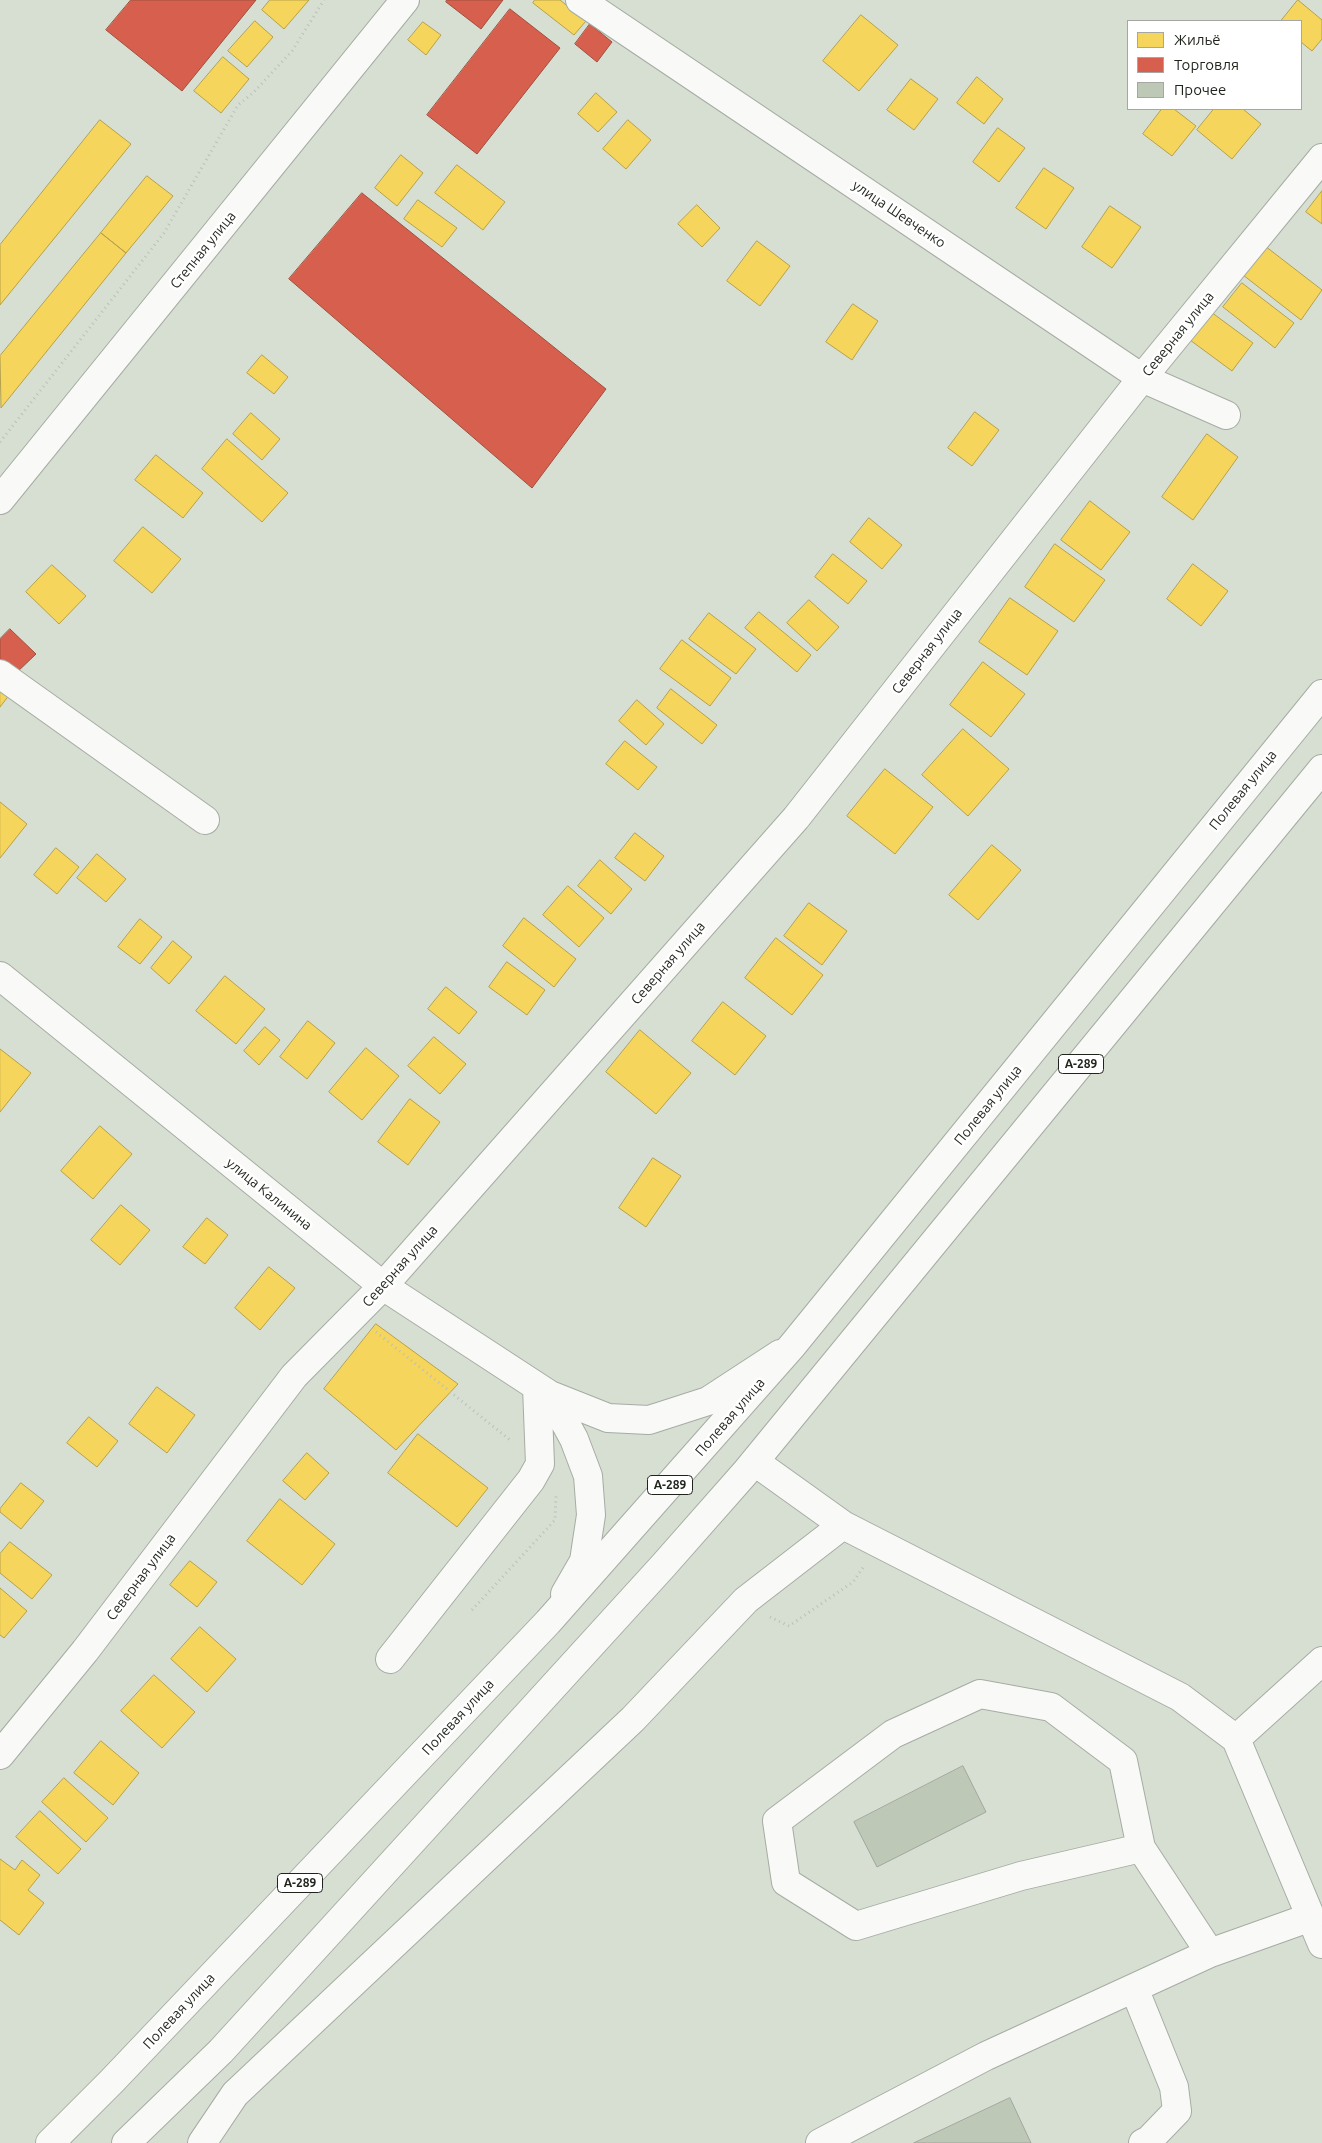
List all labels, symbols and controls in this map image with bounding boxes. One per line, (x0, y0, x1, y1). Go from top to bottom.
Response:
legend (1127, 20, 1302, 110)
text: Жильё (1174, 31, 1221, 48)
text: Торговля (1174, 56, 1239, 73)
text: Прочее (1174, 81, 1226, 98)
street label: улица Шевченко (849, 177, 949, 251)
street label: Степная улица (167, 208, 239, 292)
street label: Северная улица (1139, 288, 1217, 380)
street label: Северная улица (888, 605, 966, 697)
street label: Полевая улица (1206, 747, 1280, 833)
street label: Северная улица (627, 918, 709, 1008)
road number: А-289 (1058, 1054, 1104, 1074)
street label: Полевая улица (951, 1062, 1025, 1148)
street label: улица Калинина (223, 1154, 315, 1234)
street label: Северная улица (359, 1222, 441, 1310)
street label: Полевая улица (692, 1375, 768, 1459)
road number: А-289 (648, 1476, 692, 1494)
street label: Северная улица (103, 1530, 179, 1624)
street label: Полевая улица (419, 1676, 497, 1758)
road number: А-289 (278, 1874, 322, 1892)
street label: Полевая улица (140, 1970, 218, 2052)

